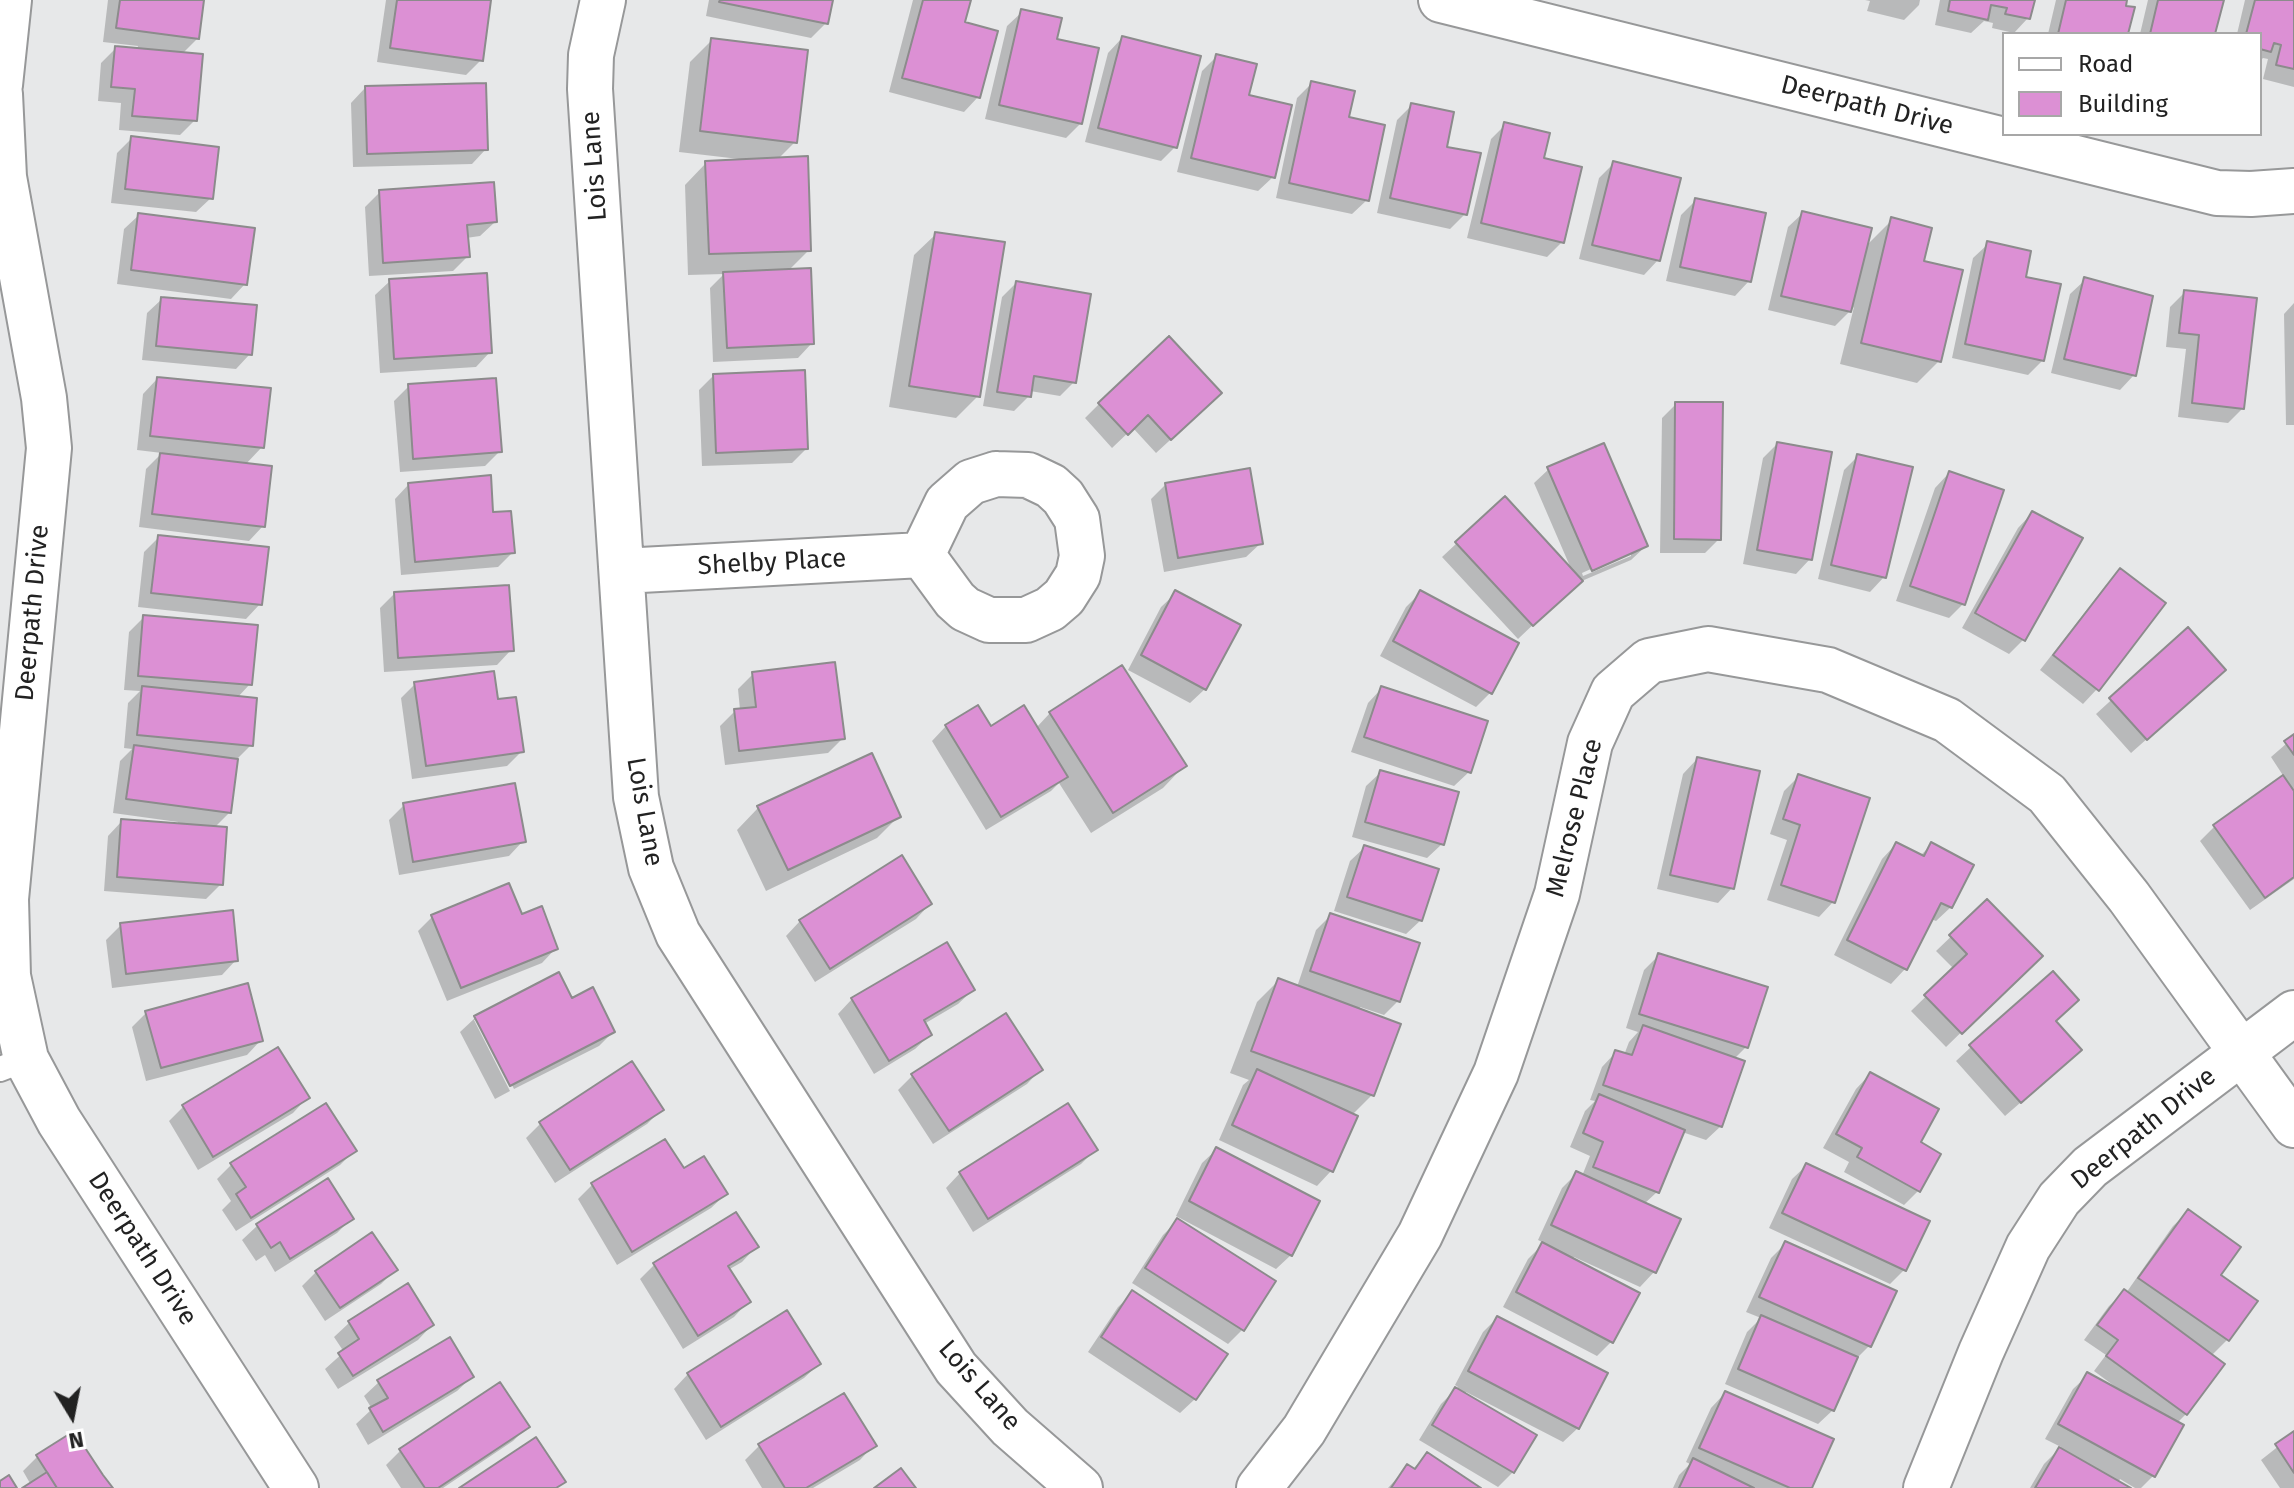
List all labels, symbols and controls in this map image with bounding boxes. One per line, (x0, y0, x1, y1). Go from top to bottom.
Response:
legend (2002, 32, 2262, 136)
text: Road (2078, 50, 2133, 78)
street label: Deerpath Drive (1777, 69, 1957, 143)
text: Building (2078, 90, 2168, 118)
street label: Lois Lane (576, 110, 614, 222)
street label: Deerpath Drive (10, 524, 56, 702)
street label: Shelby Place (697, 544, 847, 582)
street label: Melrose Place (1540, 736, 1610, 900)
street label: Lois Lane (619, 755, 669, 869)
street label: Deerpath Drive (2065, 1061, 2223, 1197)
street label: Deerpath Drive (81, 1166, 203, 1332)
street label: Lois Lane (931, 1334, 1027, 1438)
north arrow (32, 1376, 112, 1456)
text: N (67, 1426, 86, 1455)

